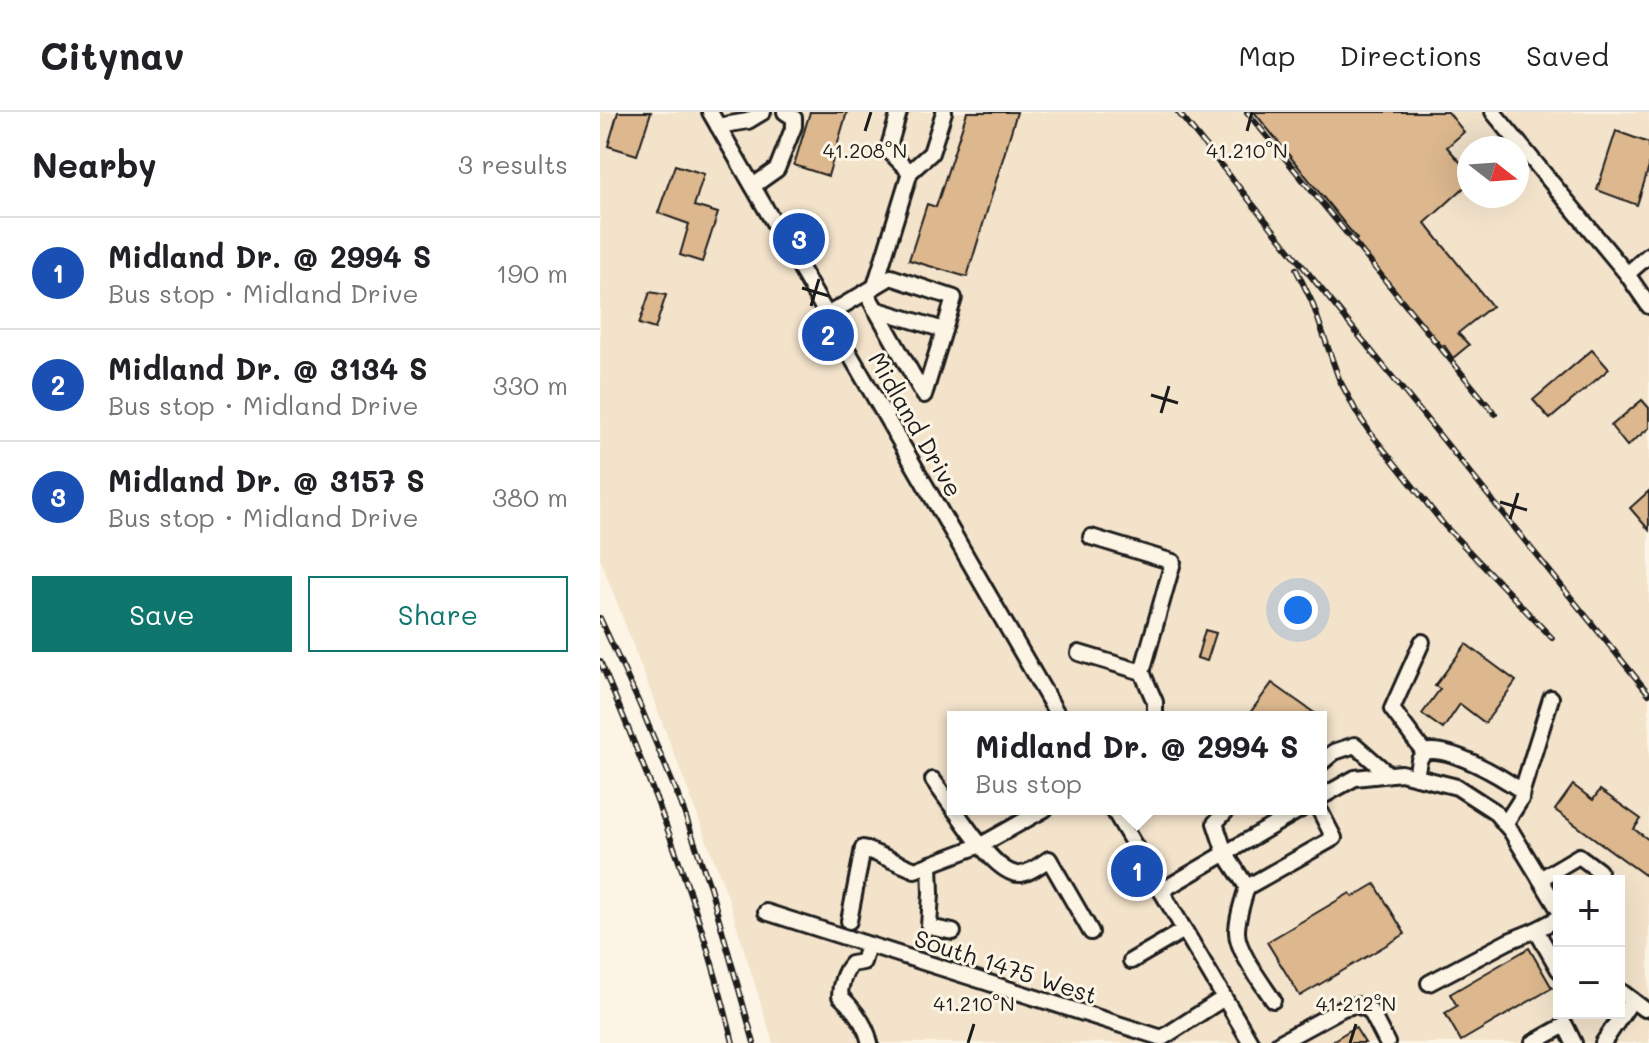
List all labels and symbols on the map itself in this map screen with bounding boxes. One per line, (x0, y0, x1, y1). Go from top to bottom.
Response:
north arrow (1457, 136, 1529, 208)
text: 41.208°N (823, 137, 907, 163)
text: 41.210°N (1206, 137, 1288, 163)
pin: 3 (773, 209, 825, 269)
pin: 2 (802, 305, 854, 365)
street label: Midland Drive (862, 346, 970, 502)
your location (1278, 590, 1318, 630)
pin: 1 (1111, 841, 1163, 901)
street label: South 1475 West (911, 922, 1101, 1010)
text: 41.210°N (933, 990, 1015, 1016)
text: 41.212°N (1316, 990, 1396, 1016)

